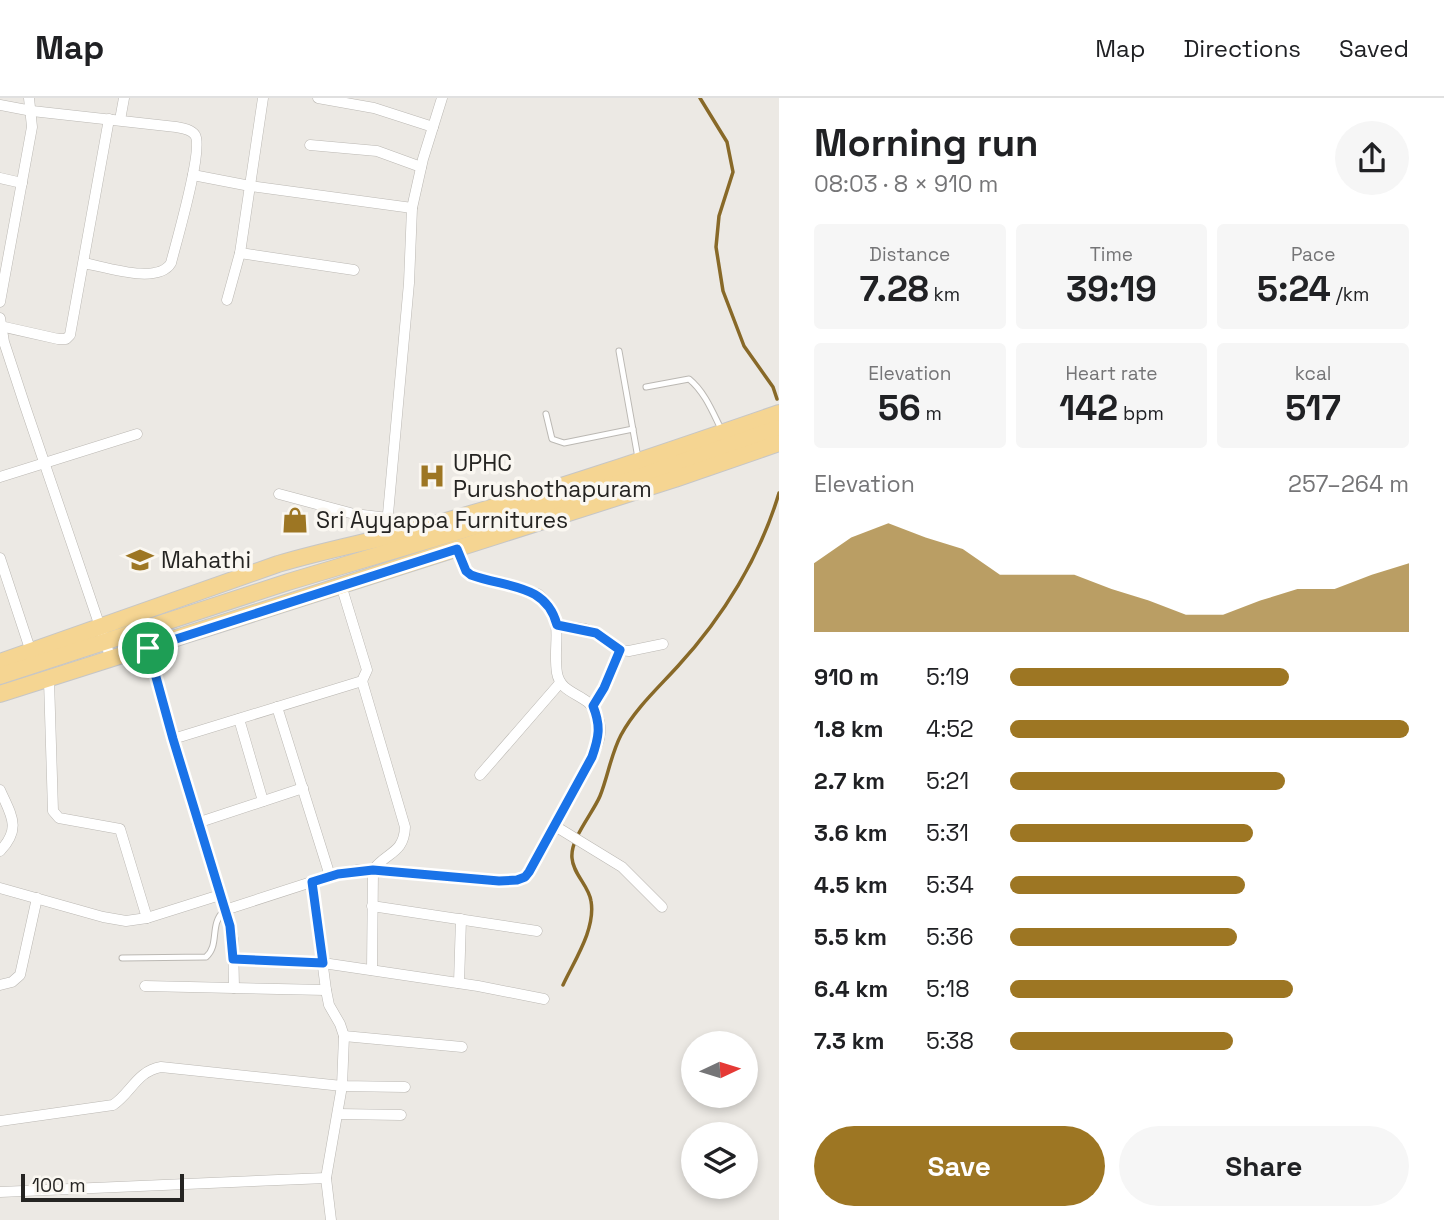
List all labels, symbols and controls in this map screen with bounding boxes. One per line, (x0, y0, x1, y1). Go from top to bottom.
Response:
text: Map (35, 27, 104, 69)
text: Map (1095, 33, 1145, 64)
text: Directions (1183, 33, 1301, 64)
text: Saved (1339, 33, 1409, 64)
text: Morning run (814, 119, 1039, 167)
button: share (1335, 121, 1409, 195)
text: 08:03 · 8 × 910 m (814, 169, 998, 199)
text: Distance (869, 242, 950, 267)
text: Time (1090, 242, 1133, 267)
text: Pace (1291, 242, 1335, 267)
text: 7.28 (859, 267, 929, 311)
text: 39:19 (1066, 267, 1157, 311)
text: 5:24 (1257, 267, 1331, 311)
text: km (929, 282, 960, 307)
text: /km (1331, 282, 1369, 307)
text: Elevation (868, 361, 951, 386)
text: Heart rate (1065, 361, 1158, 386)
text: kcal (1295, 361, 1332, 386)
text: 56 (878, 386, 921, 430)
text: 142 (1059, 386, 1118, 430)
text: 517 (1285, 386, 1341, 430)
text: m (921, 401, 942, 426)
text: bpm (1118, 401, 1164, 426)
place label: UPHC Purushothapuram (453, 448, 652, 504)
hospital icon: UPHC Purushothapuram (417, 461, 447, 491)
text: Elevation (814, 469, 915, 499)
text: 257–264 m (1288, 469, 1409, 499)
shop icon: Sri Ayyappa Furnitures (280, 505, 310, 535)
place label: Sri Ayyappa Furnitures (316, 505, 568, 535)
school or university icon: Mahathi (125, 545, 155, 575)
place label: Mahathi (161, 545, 251, 575)
pin (118, 618, 178, 678)
icon: arrive (129, 629, 167, 667)
text: 910 m (814, 662, 879, 692)
text: 5:19 (926, 662, 969, 692)
text: 1.8 km (814, 714, 884, 744)
text: 4:52 (926, 714, 974, 744)
text: 2.7 km (814, 766, 885, 796)
text: 5:21 (926, 766, 969, 796)
text: 3.6 km (814, 818, 887, 848)
text: 5:31 (926, 818, 969, 848)
text: 4.5 km (814, 870, 888, 900)
text: 5:34 (926, 870, 974, 900)
text: 5.5 km (814, 922, 887, 952)
text: 5:36 (926, 922, 974, 952)
text: 6.4 km (814, 974, 888, 1004)
text: 5:18 (926, 974, 970, 1004)
text: 7.3 km (814, 1026, 884, 1056)
text: 5:38 (926, 1026, 974, 1056)
north arrow (681, 1031, 758, 1108)
map controls (681, 1031, 758, 1199)
button: layers (681, 1122, 758, 1199)
button: Save (814, 1126, 1105, 1206)
button: Share (1119, 1126, 1409, 1206)
scale bar (21, 1171, 184, 1203)
text: 100 m (32, 1173, 86, 1198)

